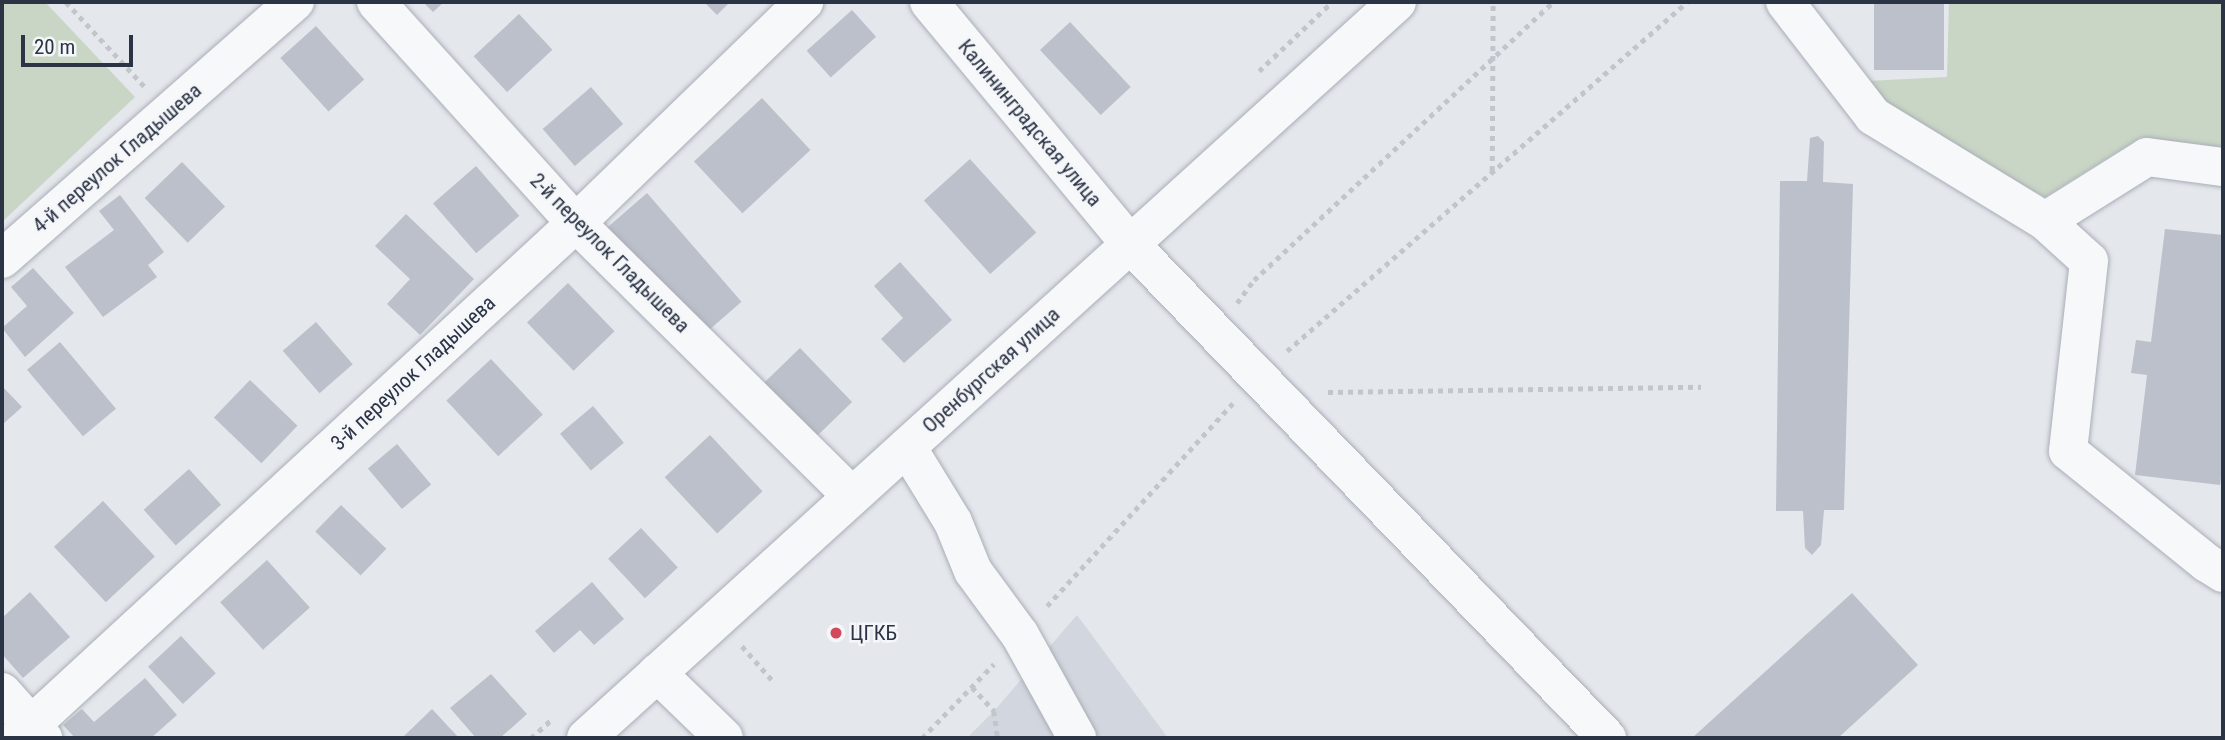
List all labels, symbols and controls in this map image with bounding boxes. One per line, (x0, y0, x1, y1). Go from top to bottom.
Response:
scale bar (24, 21, 136, 65)
street label: Калининградская улица (953, 34, 1107, 212)
text: 20 m (34, 35, 75, 59)
street label: 4-й переулок Гладышева (27, 78, 207, 238)
street label: 2-й переулок Гладышева (525, 168, 695, 338)
street label: 3-й переулок Гладышева (326, 290, 500, 456)
street label: Оренбургская улица (917, 302, 1065, 438)
place label: ЦГКБ (850, 620, 897, 646)
marker: ЦГКБ (828, 625, 844, 641)

